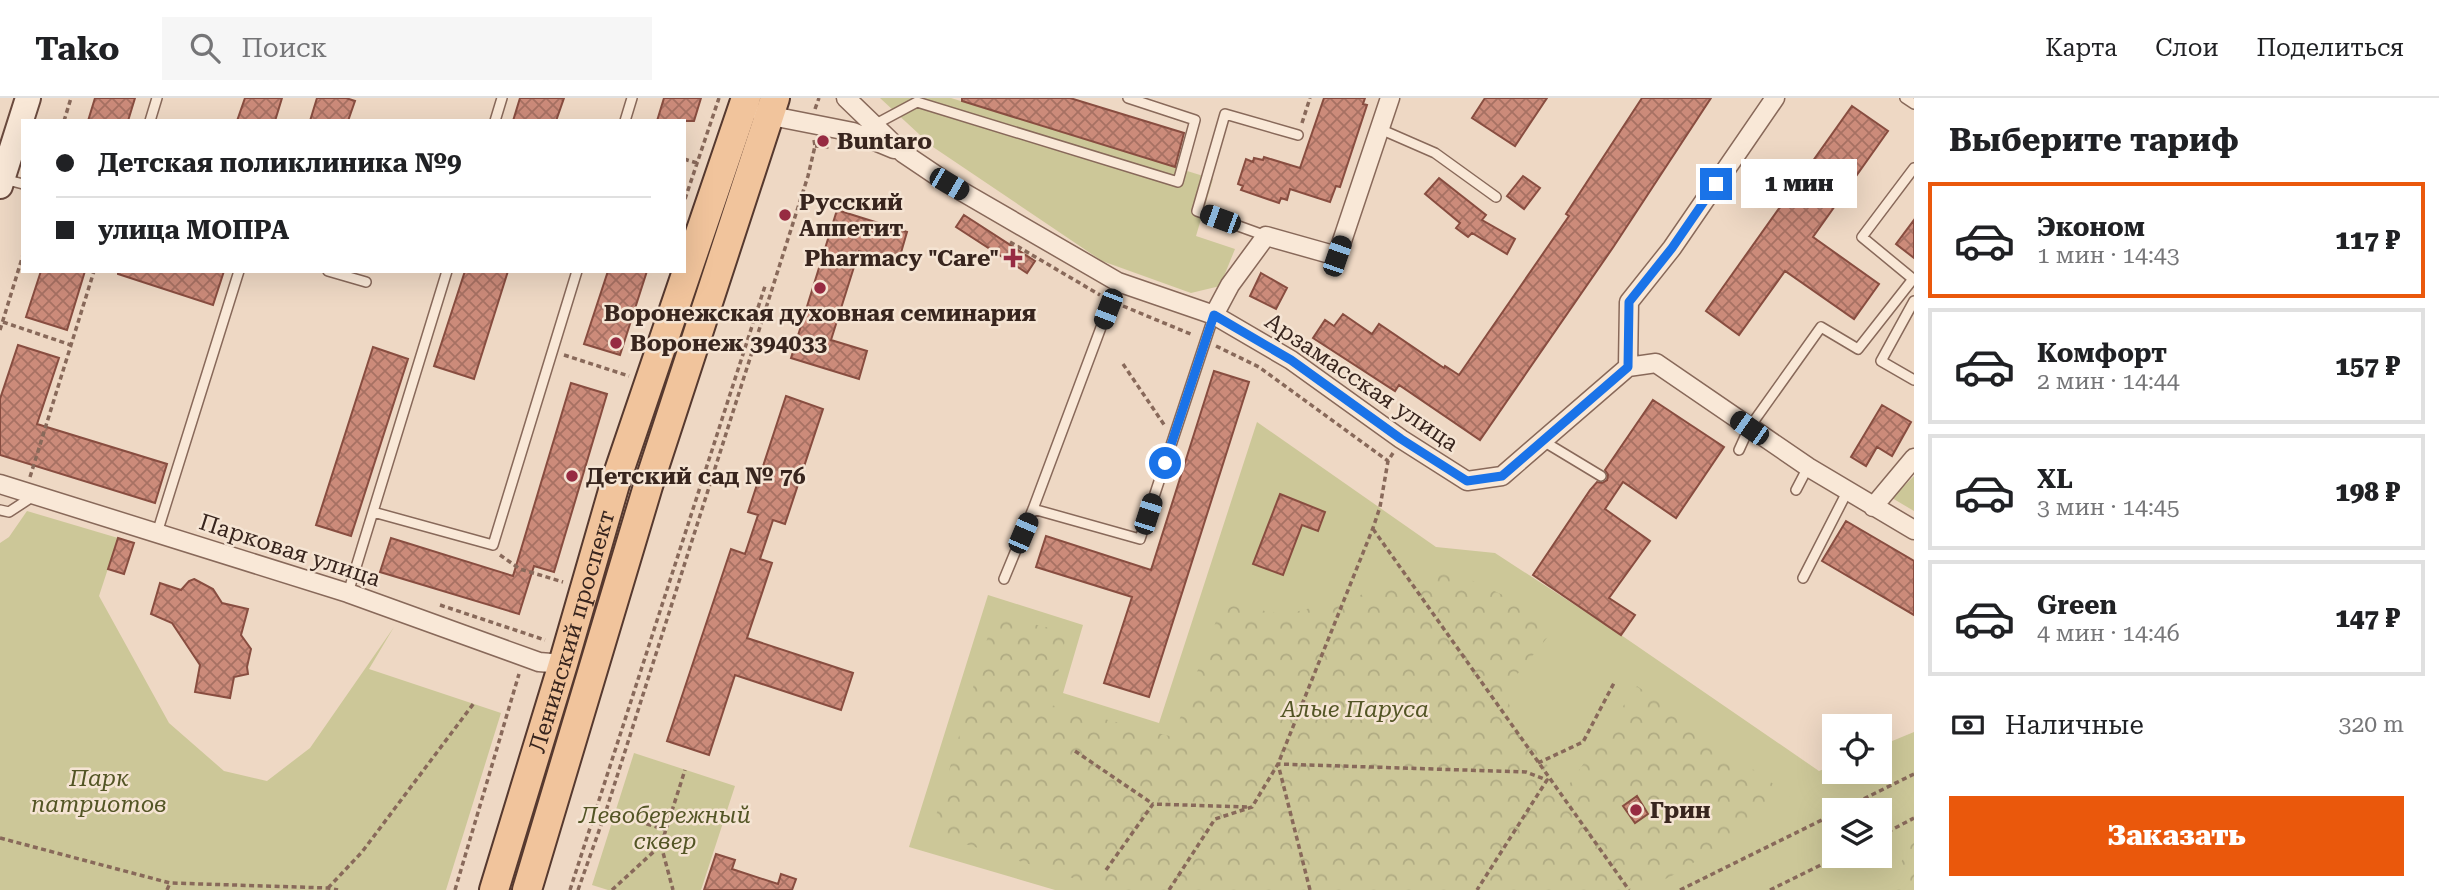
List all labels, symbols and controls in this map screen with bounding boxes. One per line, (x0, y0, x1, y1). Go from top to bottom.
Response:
search box (162, 17, 652, 80)
text: Tako (35, 29, 120, 68)
icon: search (186, 29, 224, 67)
text: Поиск (242, 33, 327, 63)
text: Карта (2045, 34, 2117, 62)
text: Слои (2155, 34, 2218, 62)
text: Поделиться (2256, 34, 2404, 62)
text: Выберите тариф (1949, 121, 2239, 159)
place label: Buntaro (837, 128, 932, 155)
marker: Buntaro (815, 133, 831, 149)
text: Детская поликлиника №9 (98, 148, 462, 178)
callout: 1 мин (1740, 160, 1856, 208)
car (926, 164, 973, 204)
route end (1700, 168, 1732, 200)
text: 1 мин (1764, 170, 1834, 197)
place label: Русский Аппетит (799, 189, 903, 242)
car (1197, 202, 1244, 236)
marker: Русский Аппетит (777, 207, 793, 223)
icon: car (1953, 209, 2016, 272)
text: Эконом (2037, 212, 2145, 242)
text: улица МОПРА (98, 215, 289, 245)
text: 117 ₽ (2335, 225, 2400, 255)
car (1321, 233, 1354, 279)
text: 1 мин · 14:43 (2037, 242, 2180, 269)
place label: Pharmacy "Care" (804, 245, 999, 272)
marker: Pharmacy "Care" (1005, 250, 1021, 266)
marker: Воронежская духовная семинария (812, 280, 828, 296)
car (1091, 286, 1126, 332)
place label: Воронежская духовная семинария (604, 300, 1036, 327)
street label: Арзамасская улица (1260, 308, 1464, 457)
place label: Воронеж 394033 (630, 330, 827, 357)
marker: Воронеж 394033 (608, 335, 624, 351)
icon: car (1953, 335, 2016, 398)
text: Комфорт (2037, 338, 2167, 368)
text: 157 ₽ (2335, 351, 2400, 381)
text: 2 мин · 14:44 (2037, 368, 2180, 395)
car (1726, 407, 1773, 449)
route start (1149, 447, 1181, 479)
icon: car (1953, 461, 2016, 524)
place label: Детский сад № 76 (586, 463, 806, 490)
text: XL (2037, 464, 2073, 494)
marker: Детский сад № 76 (564, 468, 580, 484)
text: 198 ₽ (2335, 477, 2400, 507)
car (1132, 491, 1165, 537)
text: 3 мин · 14:45 (2037, 494, 2180, 521)
street label: Ленинский проспект (524, 507, 621, 756)
street label: Парковая улица (196, 508, 384, 593)
car (1006, 510, 1041, 556)
icon: car (1953, 587, 2016, 650)
text: Green (2037, 590, 2117, 620)
text: 147 ₽ (2335, 603, 2400, 633)
text: 4 мин · 14:46 (2037, 620, 2180, 647)
park label: Алые Паруса (1279, 696, 1429, 723)
icon: cash (1949, 706, 1987, 744)
text: Наличные (2005, 710, 2144, 740)
text: 320 m (2339, 711, 2404, 738)
map controls (1822, 714, 1892, 868)
button: locate (1822, 714, 1892, 784)
park label: Парк патриотов (31, 765, 167, 818)
button: Заказать (1949, 796, 2404, 876)
place label: Грин (1650, 797, 1711, 824)
button: layers (1822, 798, 1892, 868)
park label: Левобережный сквер (577, 802, 751, 855)
marker: Грин (1628, 802, 1644, 818)

